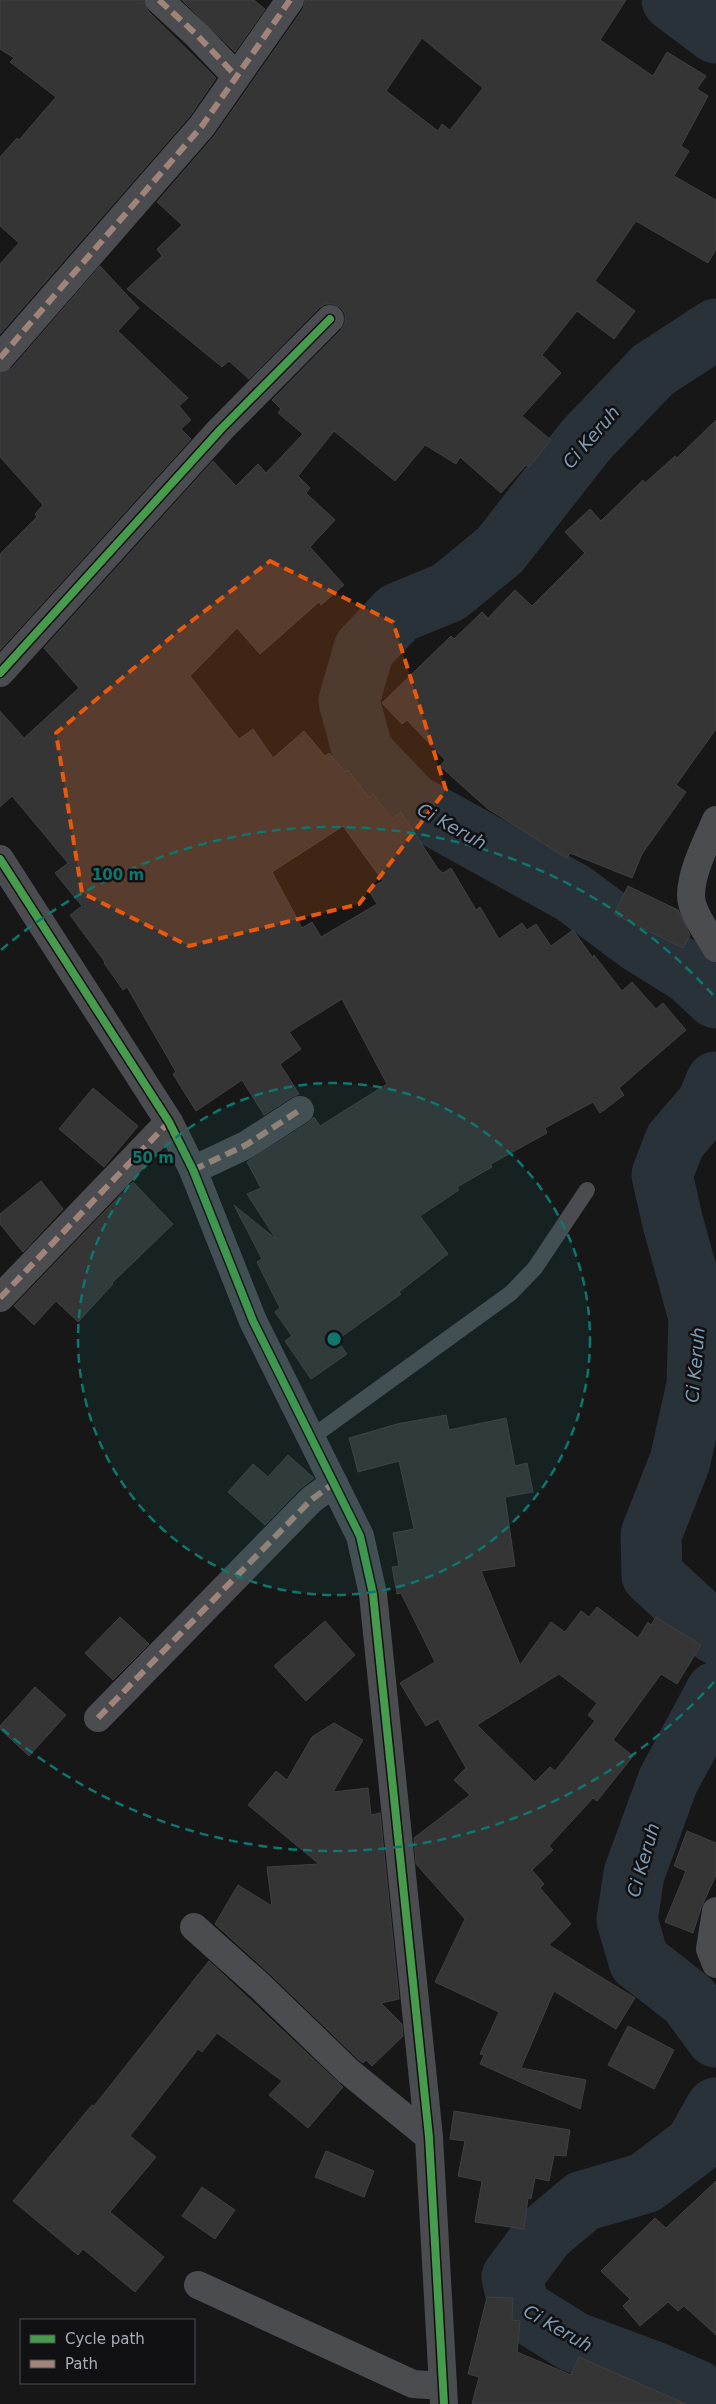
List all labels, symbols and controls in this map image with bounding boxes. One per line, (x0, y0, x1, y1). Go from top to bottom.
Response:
water label: Ci Keruh (558, 402, 624, 472)
water label: Ci Keruh (414, 798, 490, 854)
text: 100 m (92, 866, 144, 884)
text: 50 m (132, 1149, 174, 1167)
water label: Ci Keruh (681, 1326, 709, 1404)
centre of rings (325, 1330, 343, 1348)
water label: Ci Keruh (622, 1821, 664, 1899)
water label: Ci Keruh (520, 2300, 596, 2356)
legend (20, 2319, 195, 2384)
text: Cycle path (65, 2330, 145, 2348)
text: Path (65, 2355, 98, 2373)

